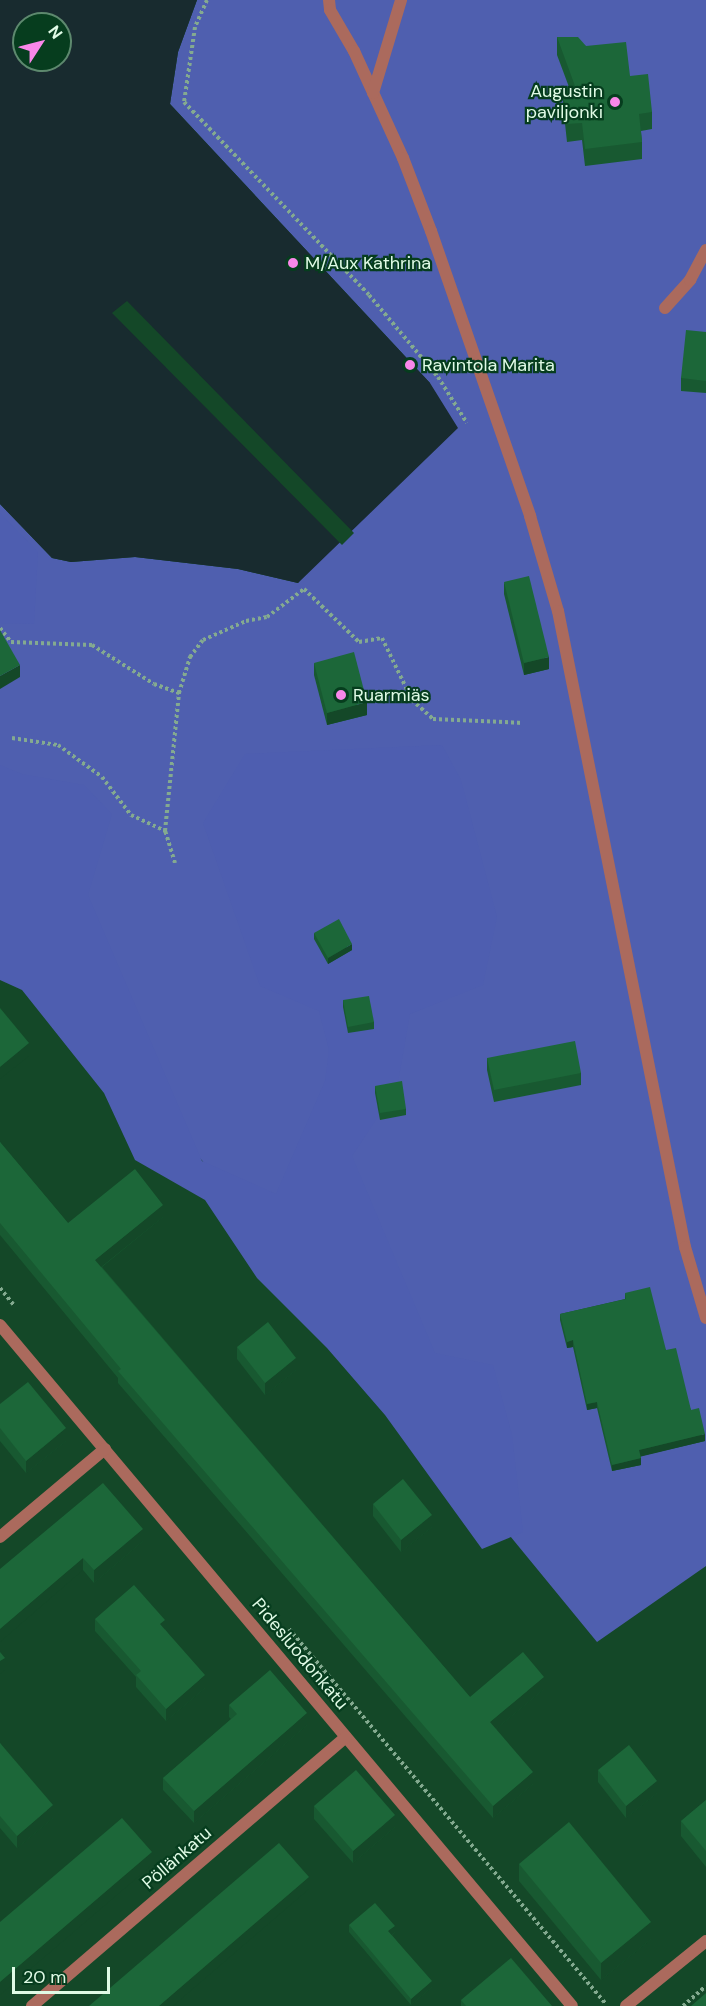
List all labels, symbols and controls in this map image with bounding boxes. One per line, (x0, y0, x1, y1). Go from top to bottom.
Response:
north arrow (12, 12, 72, 72)
text: N (43, 21, 67, 43)
place label: Augustin paviljonki (526, 81, 603, 124)
marker: Augustin paviljonki (608, 95, 622, 109)
place label: M/Aux Kathrina (305, 252, 431, 274)
marker: M/Aux Kathrina (286, 256, 300, 270)
place label: Ravintola Marita (422, 354, 555, 376)
marker: Ravintola Marita (403, 358, 417, 372)
place label: Ruarmiäs (353, 684, 430, 706)
marker: Ruarmiäs (334, 688, 348, 702)
street label: Pidesluodonkatu (247, 1594, 353, 1714)
street label: Pöllänkatu (138, 1822, 216, 1894)
scale bar (15, 1955, 112, 1993)
text: 20 m (23, 1965, 66, 1989)

